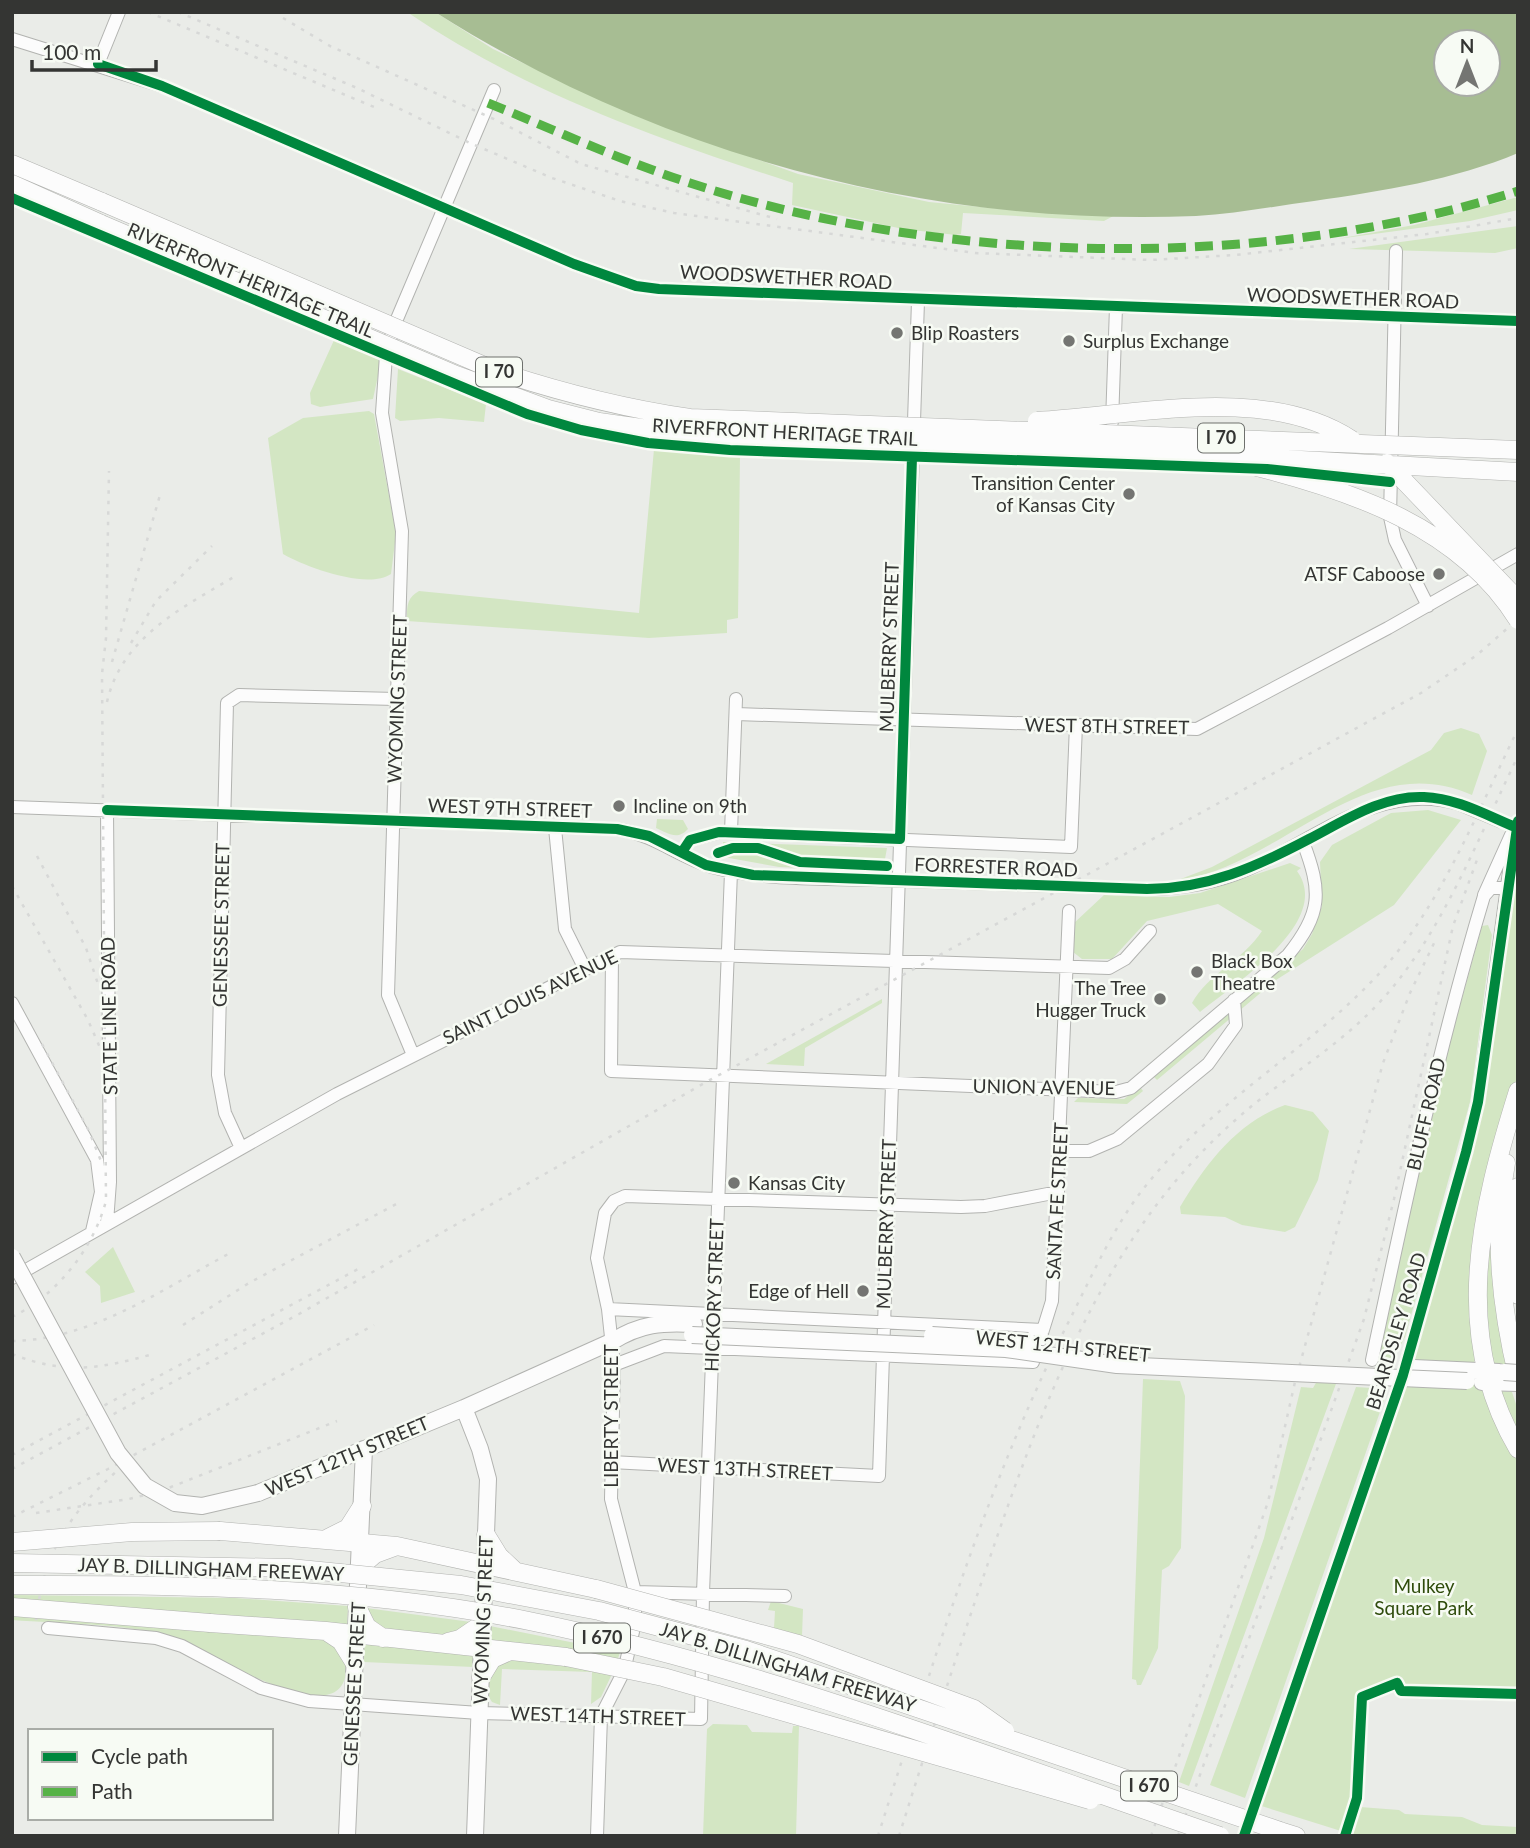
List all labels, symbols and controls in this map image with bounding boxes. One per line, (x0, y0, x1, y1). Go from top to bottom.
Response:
scale bar (32, 28, 156, 72)
north arrow (1432, 28, 1502, 98)
text: N (1460, 34, 1474, 57)
text: 100 m (42, 39, 101, 64)
street label: RIVERFRONT HERITAGE TRAIL (124, 217, 378, 342)
street label: WOODSWETHER ROAD (679, 259, 893, 294)
street label: WOODSWETHER ROAD (1246, 282, 1460, 313)
place label: Blip Roasters (911, 321, 1019, 344)
marker: Blip Roasters (889, 325, 905, 341)
place label: Surplus Exchange (1083, 329, 1229, 352)
marker: Surplus Exchange (1061, 333, 1077, 349)
road number: I 70 (476, 358, 522, 386)
street label: RIVERFRONT HERITAGE TRAIL (652, 413, 919, 450)
road number: I 70 (1198, 424, 1244, 452)
place label: Transition Center of Kansas City (972, 471, 1115, 516)
marker: Transition Center of Kansas City (1121, 486, 1137, 502)
street label: MULBERRY STREET (874, 561, 903, 733)
place label: ATSF Caboose (1304, 562, 1425, 585)
marker: ATSF Caboose (1431, 566, 1447, 582)
street label: WYOMING STREET (382, 614, 411, 784)
street label: WEST 8TH STREET (1024, 713, 1190, 738)
street label: WEST 9TH STREET (427, 793, 593, 822)
place label: Incline on 9th (633, 794, 747, 817)
marker: Incline on 9th (611, 798, 627, 814)
street label: GENESSEE STREET (208, 843, 233, 1007)
street label: FORRESTER ROAD (914, 852, 1078, 881)
street label: STATE LINE ROAD (96, 937, 121, 1095)
street label: SAINT LOUIS AVENUE (439, 944, 621, 1049)
place label: Black Box Theatre (1211, 949, 1293, 994)
marker: Black Box Theatre (1189, 964, 1205, 980)
place label: The Tree Hugger Truck (1035, 976, 1146, 1021)
marker: The Tree Hugger Truck (1152, 991, 1168, 1007)
street label: BLUFF ROAD (1401, 1055, 1450, 1173)
street label: UNION AVENUE (972, 1074, 1116, 1099)
street label: SANTA FE STREET (1041, 1122, 1072, 1280)
street label: MULBERRY STREET (871, 1138, 900, 1310)
place label: Kansas City (748, 1171, 845, 1194)
marker: Kansas City (726, 1175, 742, 1191)
street label: HICKORY STREET (699, 1218, 728, 1372)
street label: BEARDSLEY ROAD (1361, 1249, 1430, 1412)
place label: Edge of Hell (748, 1279, 849, 1302)
marker: Edge of Hell (855, 1283, 871, 1299)
street label: WEST 12TH STREET (974, 1325, 1152, 1366)
street label: LIBERTY STREET (599, 1344, 622, 1488)
street label: WEST 12TH STREET (261, 1411, 432, 1500)
street label: WEST 13TH STREET (657, 1452, 833, 1485)
street label: WYOMING STREET (468, 1535, 497, 1705)
street label: JAY B. DILLINGHAM FREEWAY (77, 1552, 345, 1585)
park label: Mulkey Square Park (1374, 1574, 1474, 1619)
street label: GENESSEE STREET (338, 1601, 369, 1767)
street label: JAY B. DILLINGHAM FREEWAY (657, 1617, 919, 1717)
road number: I 670 (574, 1624, 630, 1652)
street label: WEST 14TH STREET (510, 1701, 686, 1730)
legend (28, 1729, 273, 1820)
text: Cycle path (91, 1743, 188, 1768)
road number: I 670 (1121, 1772, 1177, 1800)
text: Path (91, 1778, 133, 1803)

